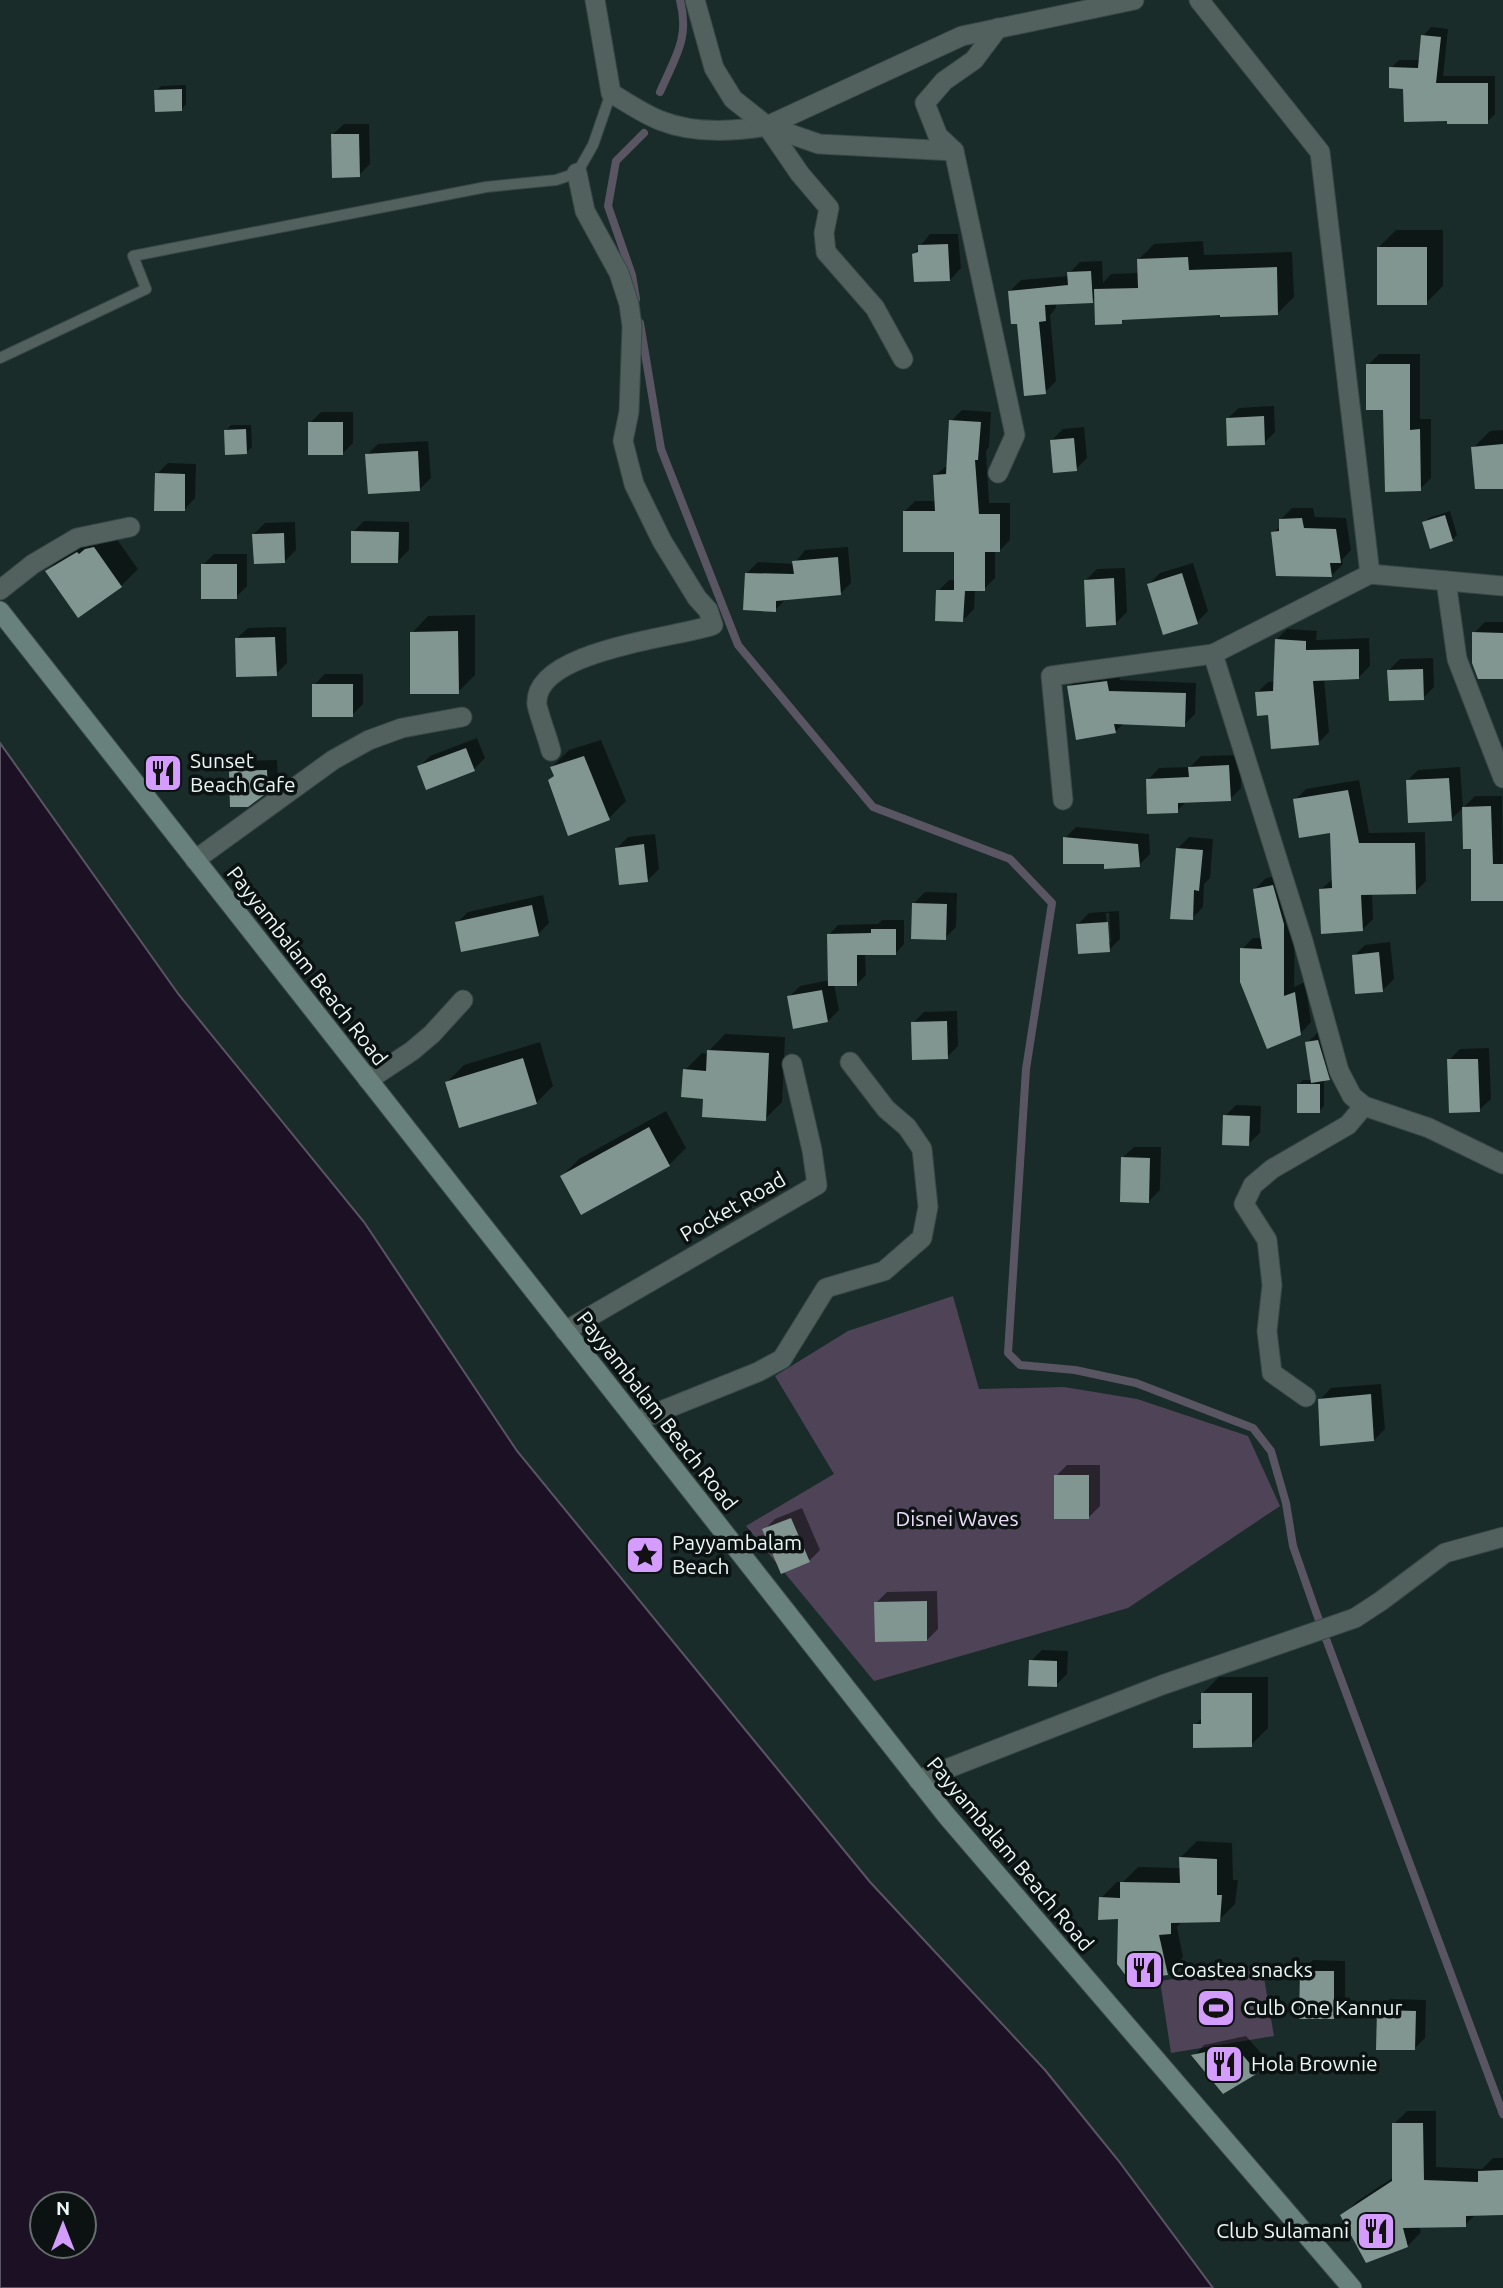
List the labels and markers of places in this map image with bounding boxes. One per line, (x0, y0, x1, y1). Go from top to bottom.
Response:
place label: Sunset Beach Cafe (190, 748, 296, 796)
restaurant icon: Sunset Beach Cafe (142, 752, 184, 794)
place label: Payyambalam Beach (672, 1530, 802, 1578)
place icon: Payyambalam Beach (624, 1534, 666, 1576)
restaurant icon: Coastea snacks (1123, 1949, 1165, 1991)
place label: Coastea snacks (1171, 1957, 1313, 1981)
sports icon: Culb One Kannur (1195, 1987, 1237, 2029)
place label: Culb One Kannur (1243, 1995, 1402, 2019)
restaurant icon: Hola Brownie (1203, 2043, 1245, 2085)
place label: Hola Brownie (1251, 2051, 1378, 2075)
restaurant icon: Club Sulamani (1355, 2210, 1397, 2252)
place label: Club Sulamani (1216, 2218, 1349, 2242)

